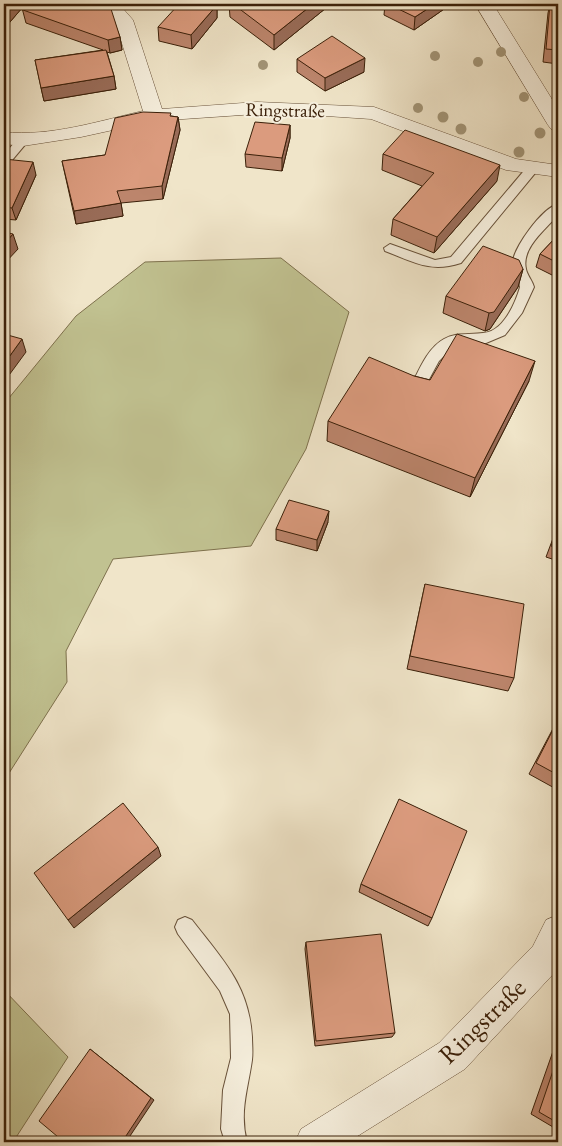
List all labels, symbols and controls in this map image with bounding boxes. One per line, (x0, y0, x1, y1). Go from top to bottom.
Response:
street label: Ringstraße (245, 97, 325, 123)
street label: Ringstraße (431, 971, 533, 1071)

